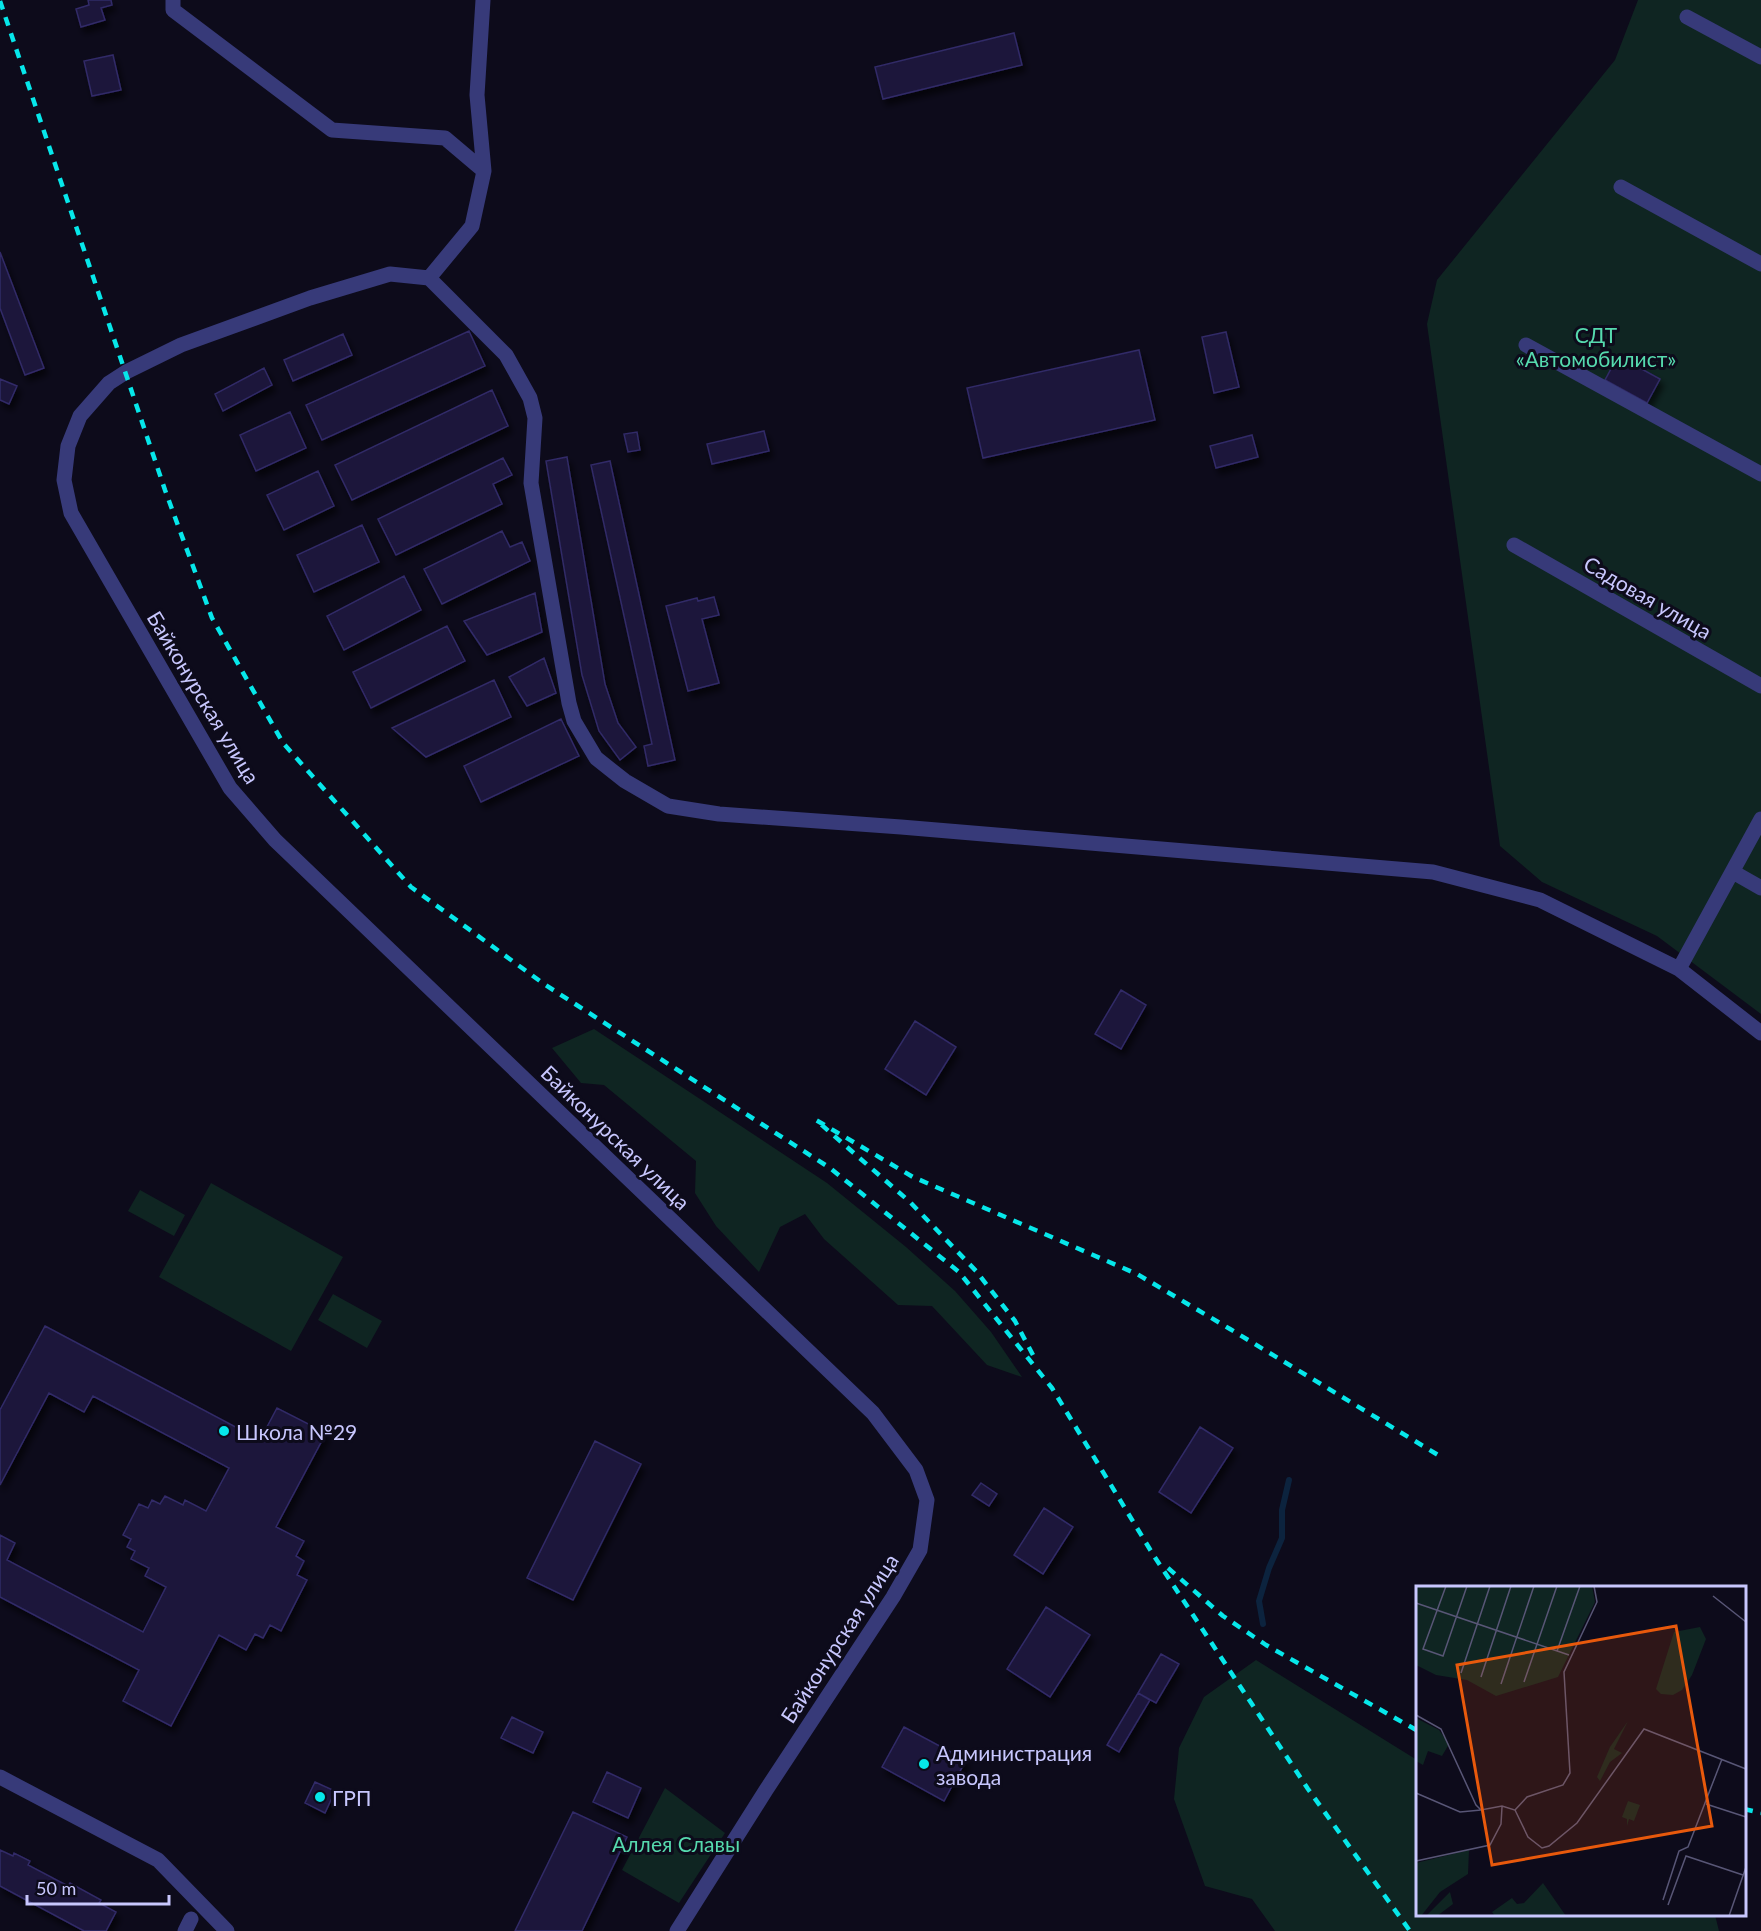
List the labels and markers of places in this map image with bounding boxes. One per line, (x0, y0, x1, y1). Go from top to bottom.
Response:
place label: Школа №29 (236, 1419, 357, 1444)
marker: Школа №29 (217, 1424, 231, 1438)
place label: Администрация завода (936, 1740, 1092, 1789)
marker: Администрация завода (917, 1757, 931, 1771)
place label: ГРП (332, 1785, 371, 1810)
marker: ГРП (313, 1790, 327, 1804)

